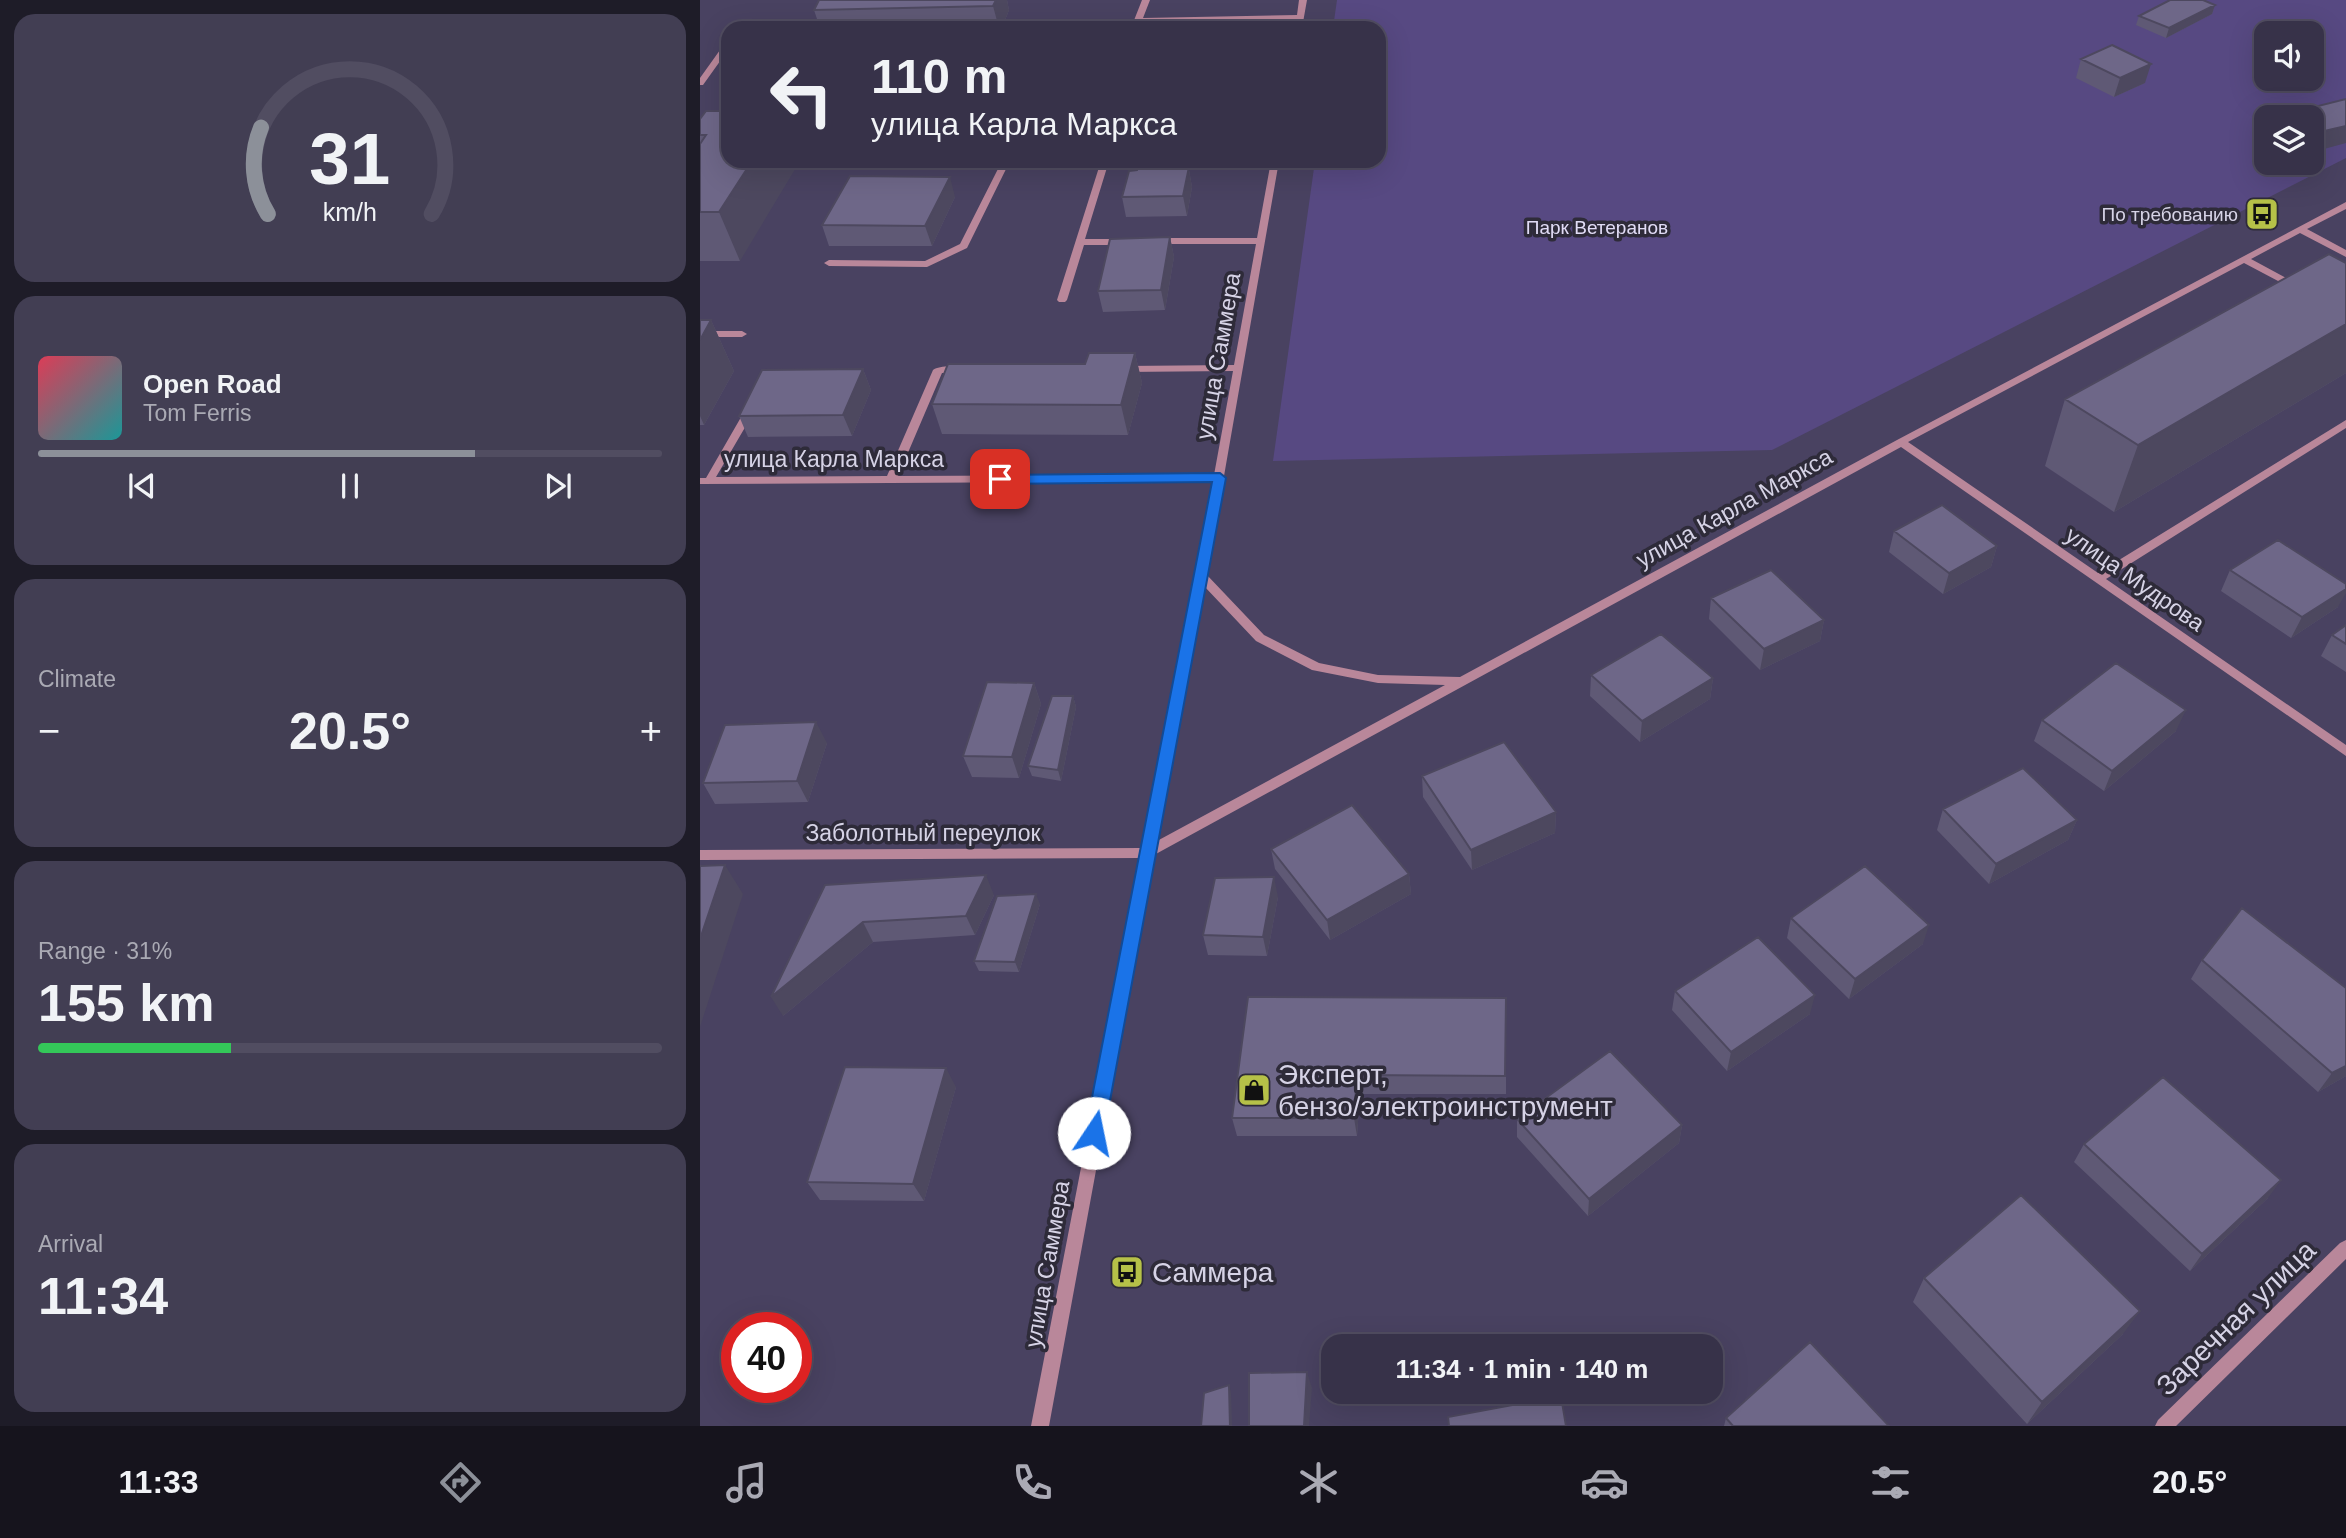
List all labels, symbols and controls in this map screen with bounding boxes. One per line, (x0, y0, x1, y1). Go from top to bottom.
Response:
map controls (2254, 21, 2324, 175)
button: sound (2254, 21, 2324, 91)
icon: left (756, 49, 847, 140)
text: 110 m (871, 49, 1007, 103)
button: layers (2254, 105, 2324, 175)
text: улица Карла Маркса (871, 106, 1177, 142)
text: 31 (310, 119, 390, 200)
bus stop icon: По требованию (2243, 195, 2281, 233)
text: km/h (323, 198, 377, 226)
place label: По требованию (2102, 204, 2238, 225)
park label: Парк Ветеранов (1526, 217, 1668, 238)
street label: улица Саммера (1190, 270, 1246, 442)
text: Open Road (143, 369, 282, 399)
text: Tom Ferris (143, 400, 252, 426)
street label: улица Карла Маркса (1631, 443, 1837, 573)
street label: улица Карла Маркса (724, 446, 944, 472)
pin (970, 449, 1030, 509)
icon: arrive (981, 460, 1019, 498)
icon: previous (123, 467, 161, 505)
icon: pause (331, 467, 369, 505)
icon: next (539, 467, 577, 505)
street label: улица Мудрова (2061, 521, 2210, 637)
text: Climate (38, 666, 116, 692)
text: 20.5° (289, 702, 411, 760)
text: − (38, 710, 60, 752)
text: + (640, 710, 662, 752)
street label: Заболотный переулок (805, 820, 1042, 846)
text: Range · 31% (38, 938, 172, 964)
text: 155 km (38, 974, 214, 1032)
place label: Эксперт, бензо/электроинструмент (1278, 1059, 1613, 1122)
shop icon: Эксперт, бензо/электроинструмент (1235, 1071, 1273, 1109)
position arrow (1057, 1096, 1131, 1170)
street label: улица Саммера (1019, 1178, 1075, 1350)
text: Arrival (38, 1231, 103, 1257)
street label: Заречная улица (2150, 1234, 2322, 1401)
bus stop icon: Саммера (1108, 1253, 1146, 1291)
place label: Саммера (1152, 1257, 1274, 1288)
text: 11:34 (38, 1267, 168, 1325)
speed limit sign: 40 (721, 1312, 812, 1403)
text: 11:34 · 1 min · 140 m (1396, 1354, 1648, 1384)
icon: directions (436, 1458, 485, 1507)
icon: music (722, 1458, 771, 1507)
icon: phone (1008, 1458, 1057, 1507)
icon: climate (1294, 1458, 1343, 1507)
icon: car (1580, 1458, 1629, 1507)
icon: filters (1866, 1458, 1915, 1507)
text: 11:33 (119, 1464, 199, 1500)
text: 20.5° (2152, 1464, 2227, 1500)

